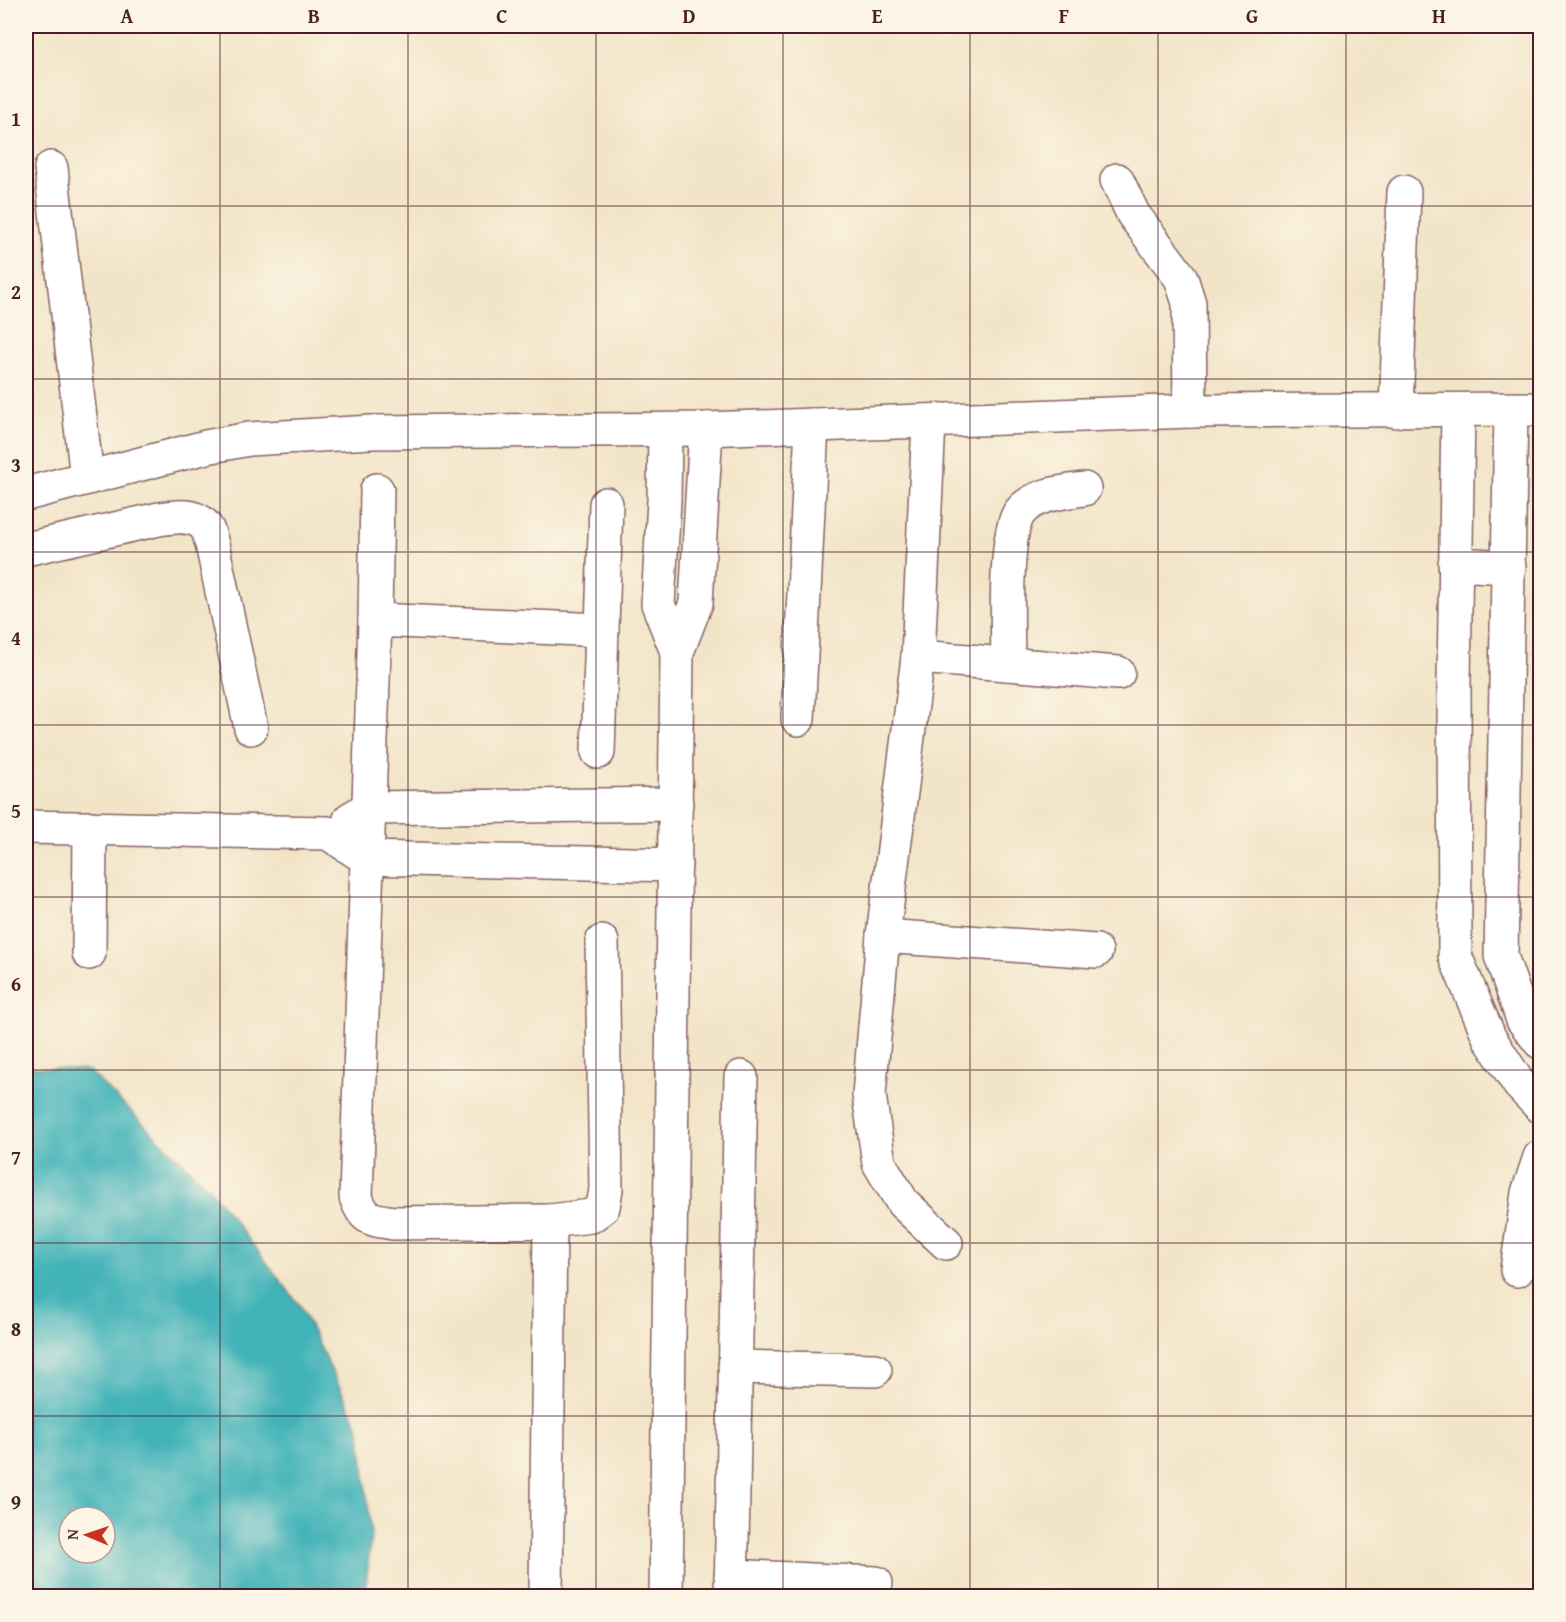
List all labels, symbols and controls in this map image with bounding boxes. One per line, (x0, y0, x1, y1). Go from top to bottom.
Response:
text: A (121, 1, 134, 30)
text: B (308, 1, 320, 30)
text: C (496, 1, 508, 30)
text: D (682, 1, 696, 30)
text: E (872, 1, 883, 30)
text: F (1059, 1, 1069, 30)
text: G (1246, 1, 1258, 30)
text: H (1432, 1, 1446, 30)
text: 1 (11, 104, 21, 133)
text: 2 (11, 277, 21, 306)
text: 3 (11, 450, 21, 479)
text: 4 (11, 623, 21, 652)
text: 5 (11, 796, 21, 825)
text: 6 (11, 969, 21, 998)
text: 7 (11, 1142, 21, 1171)
text: 8 (11, 1314, 21, 1343)
text: 9 (11, 1487, 21, 1516)
north arrow (57, 1505, 117, 1565)
text: N (60, 1528, 84, 1540)

